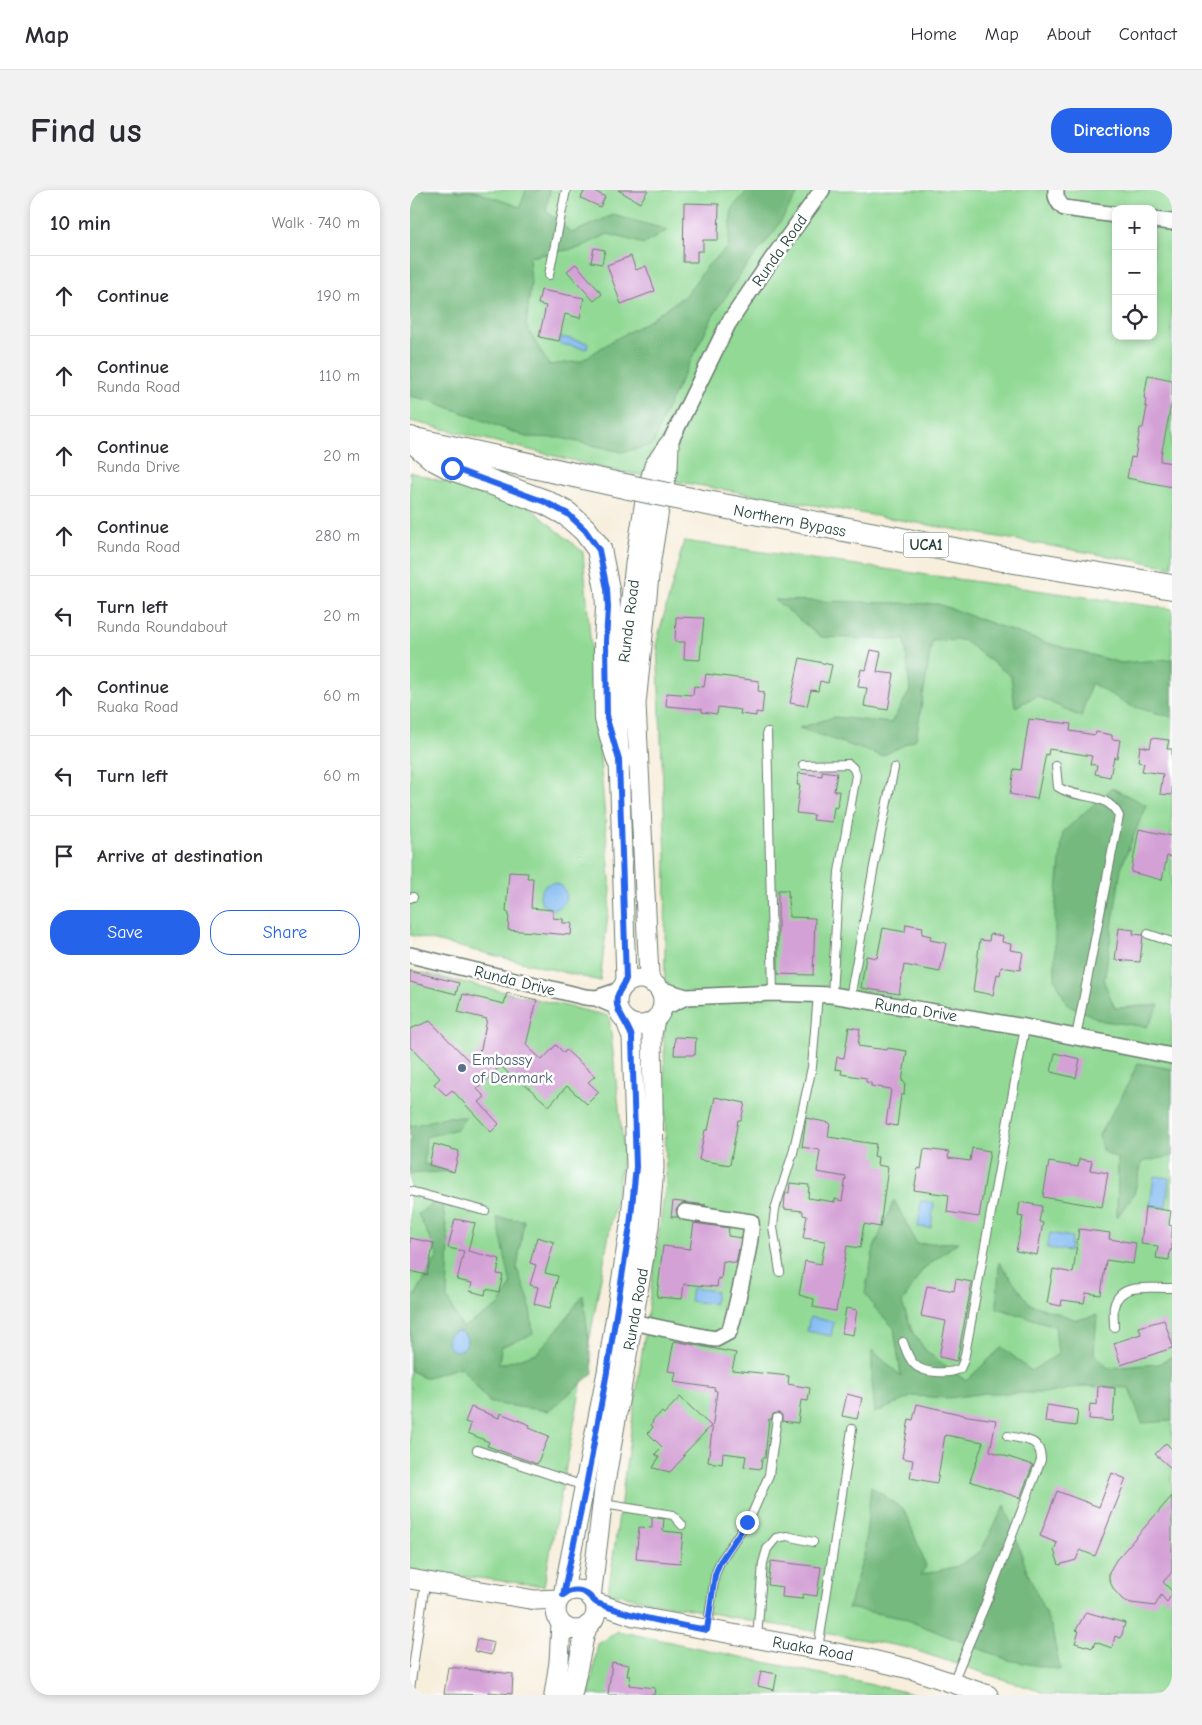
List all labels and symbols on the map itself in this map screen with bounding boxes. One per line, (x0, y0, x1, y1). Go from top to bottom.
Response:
street label: Runda Road (749, 211, 811, 290)
route start (441, 457, 464, 480)
street label: Northern Bypass (732, 501, 848, 541)
road number: UCA1 (904, 532, 948, 558)
street label: Runda Road (615, 579, 643, 664)
street label: Runda Drive (472, 962, 557, 1000)
street label: Runda Drive (873, 995, 958, 1025)
place label: Embassy of Denmark (472, 1051, 553, 1087)
marker: Embassy of Denmark (456, 1062, 468, 1074)
street label: Runda Road (620, 1267, 652, 1352)
route end (736, 1511, 759, 1534)
street label: Ruaka Road (771, 1633, 855, 1665)

